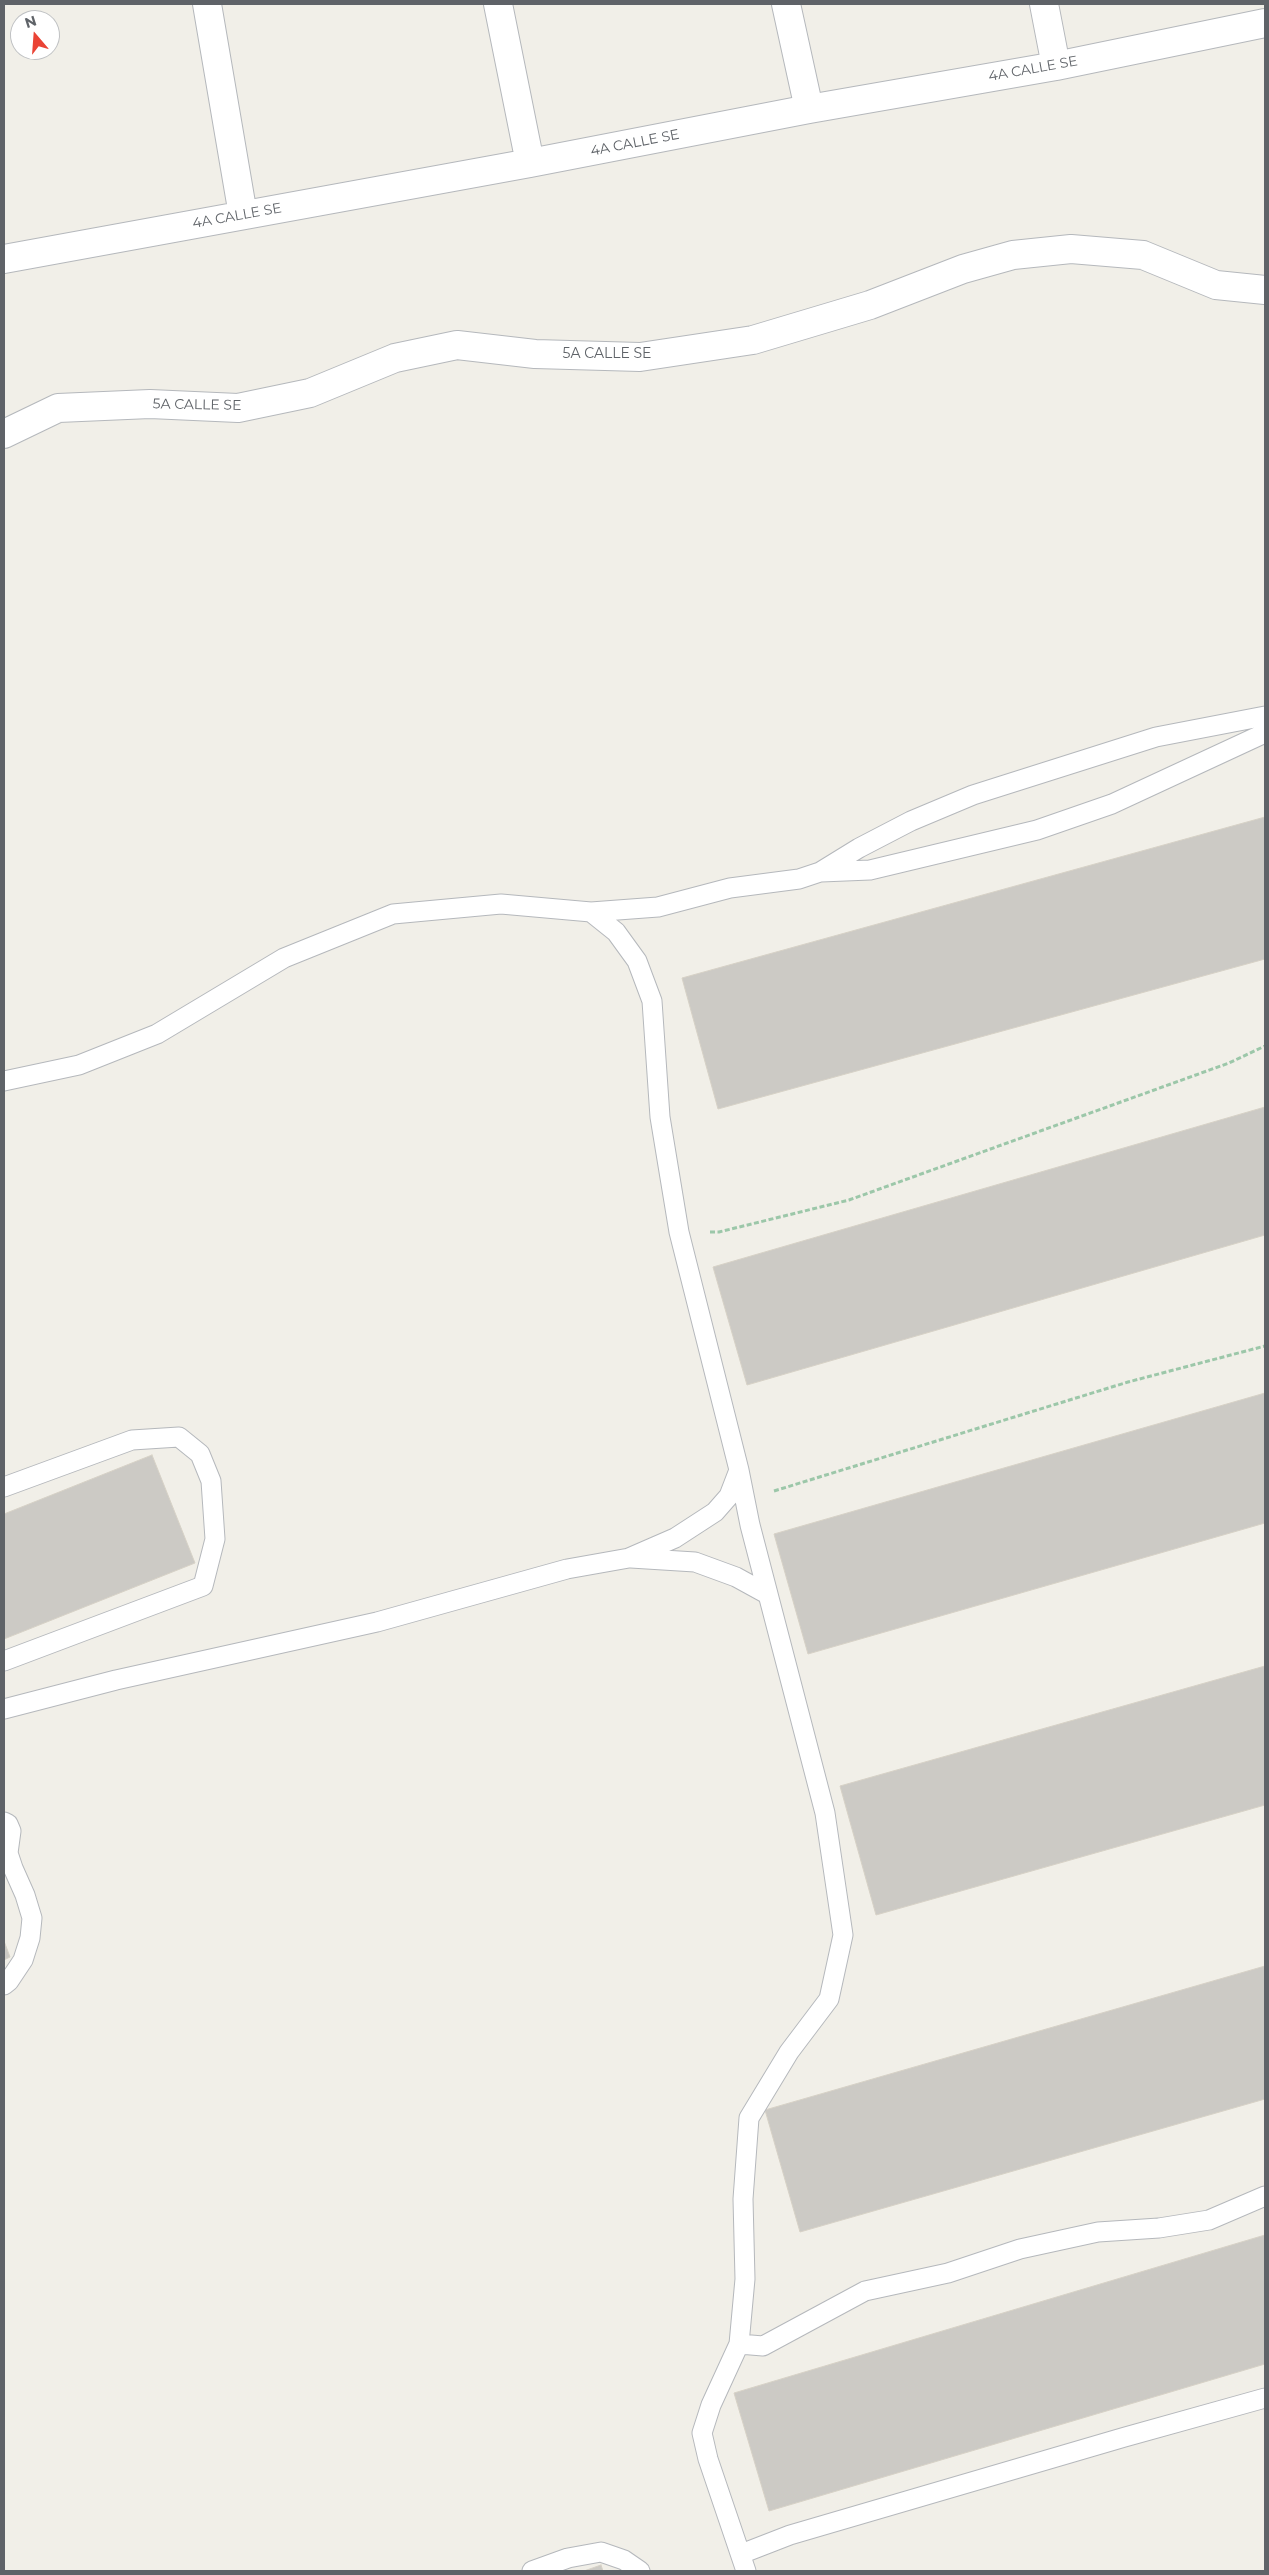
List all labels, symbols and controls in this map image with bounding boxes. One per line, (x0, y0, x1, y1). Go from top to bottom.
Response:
north arrow (10, 10, 60, 60)
text: N (23, 11, 39, 32)
street label: 4A CALLE SE (987, 53, 1079, 85)
street label: 4A CALLE SE (589, 126, 681, 160)
street label: 4A CALLE SE (191, 200, 283, 232)
street label: 5A CALLE SE (563, 346, 651, 362)
street label: 5A CALLE SE (152, 396, 242, 414)

